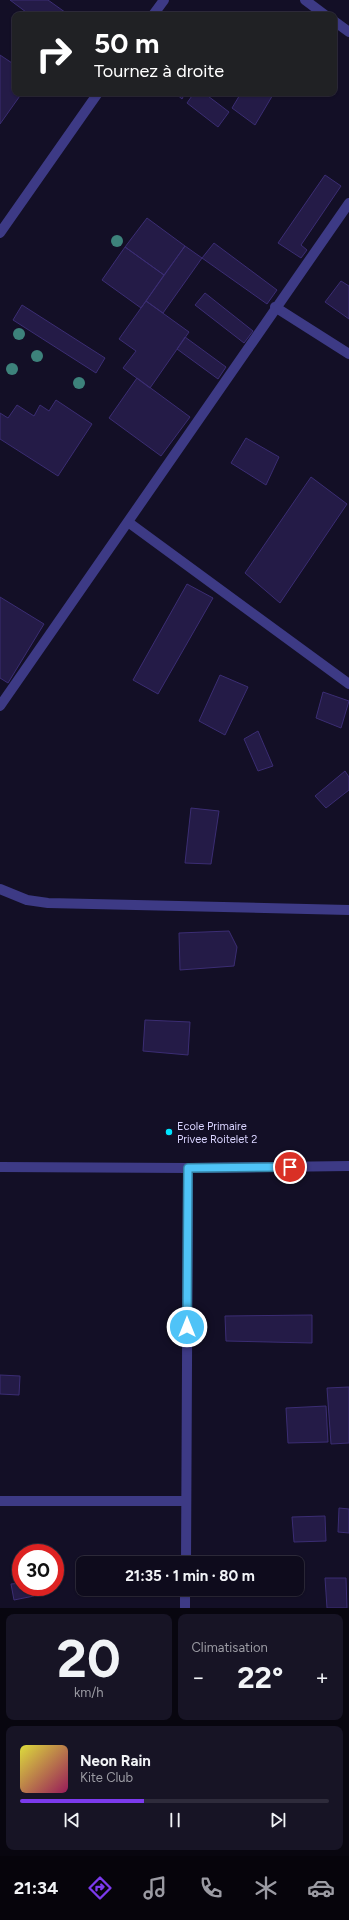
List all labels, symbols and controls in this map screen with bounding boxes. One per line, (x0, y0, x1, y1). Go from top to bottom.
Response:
text: 50 m (94, 26, 160, 60)
icon: right (28, 28, 80, 80)
text: Tournez à droite (94, 60, 224, 82)
place label: Ecole Primaire Privee Roitelet 2 (177, 1120, 257, 1146)
marker: Ecole Primaire Privee Roitelet 2 (164, 1127, 174, 1137)
pin (273, 1150, 307, 1184)
icon: arrive (279, 1156, 301, 1178)
position arrow (166, 1306, 208, 1348)
speed limit sign: 30 (12, 1544, 64, 1596)
text: 21:35 · 1 min · 80 m (125, 1567, 255, 1585)
text: 20 (57, 1628, 121, 1690)
text: Climatisation (192, 1640, 268, 1655)
text: 22° (237, 1659, 283, 1696)
text: − (192, 1664, 205, 1691)
text: + (315, 1664, 329, 1691)
text: km/h (74, 1685, 104, 1700)
text: Neon Rain (80, 1752, 151, 1770)
text: Kite Club (80, 1770, 133, 1785)
icon: previous (61, 1809, 83, 1831)
icon: pause (164, 1809, 186, 1831)
icon: next (267, 1809, 289, 1831)
icon: directions (86, 1874, 114, 1902)
icon: music (141, 1874, 169, 1902)
icon: phone (197, 1874, 225, 1902)
icon: climate (252, 1874, 280, 1902)
icon: car (307, 1874, 335, 1902)
text: 21:34 (14, 1877, 59, 1899)

